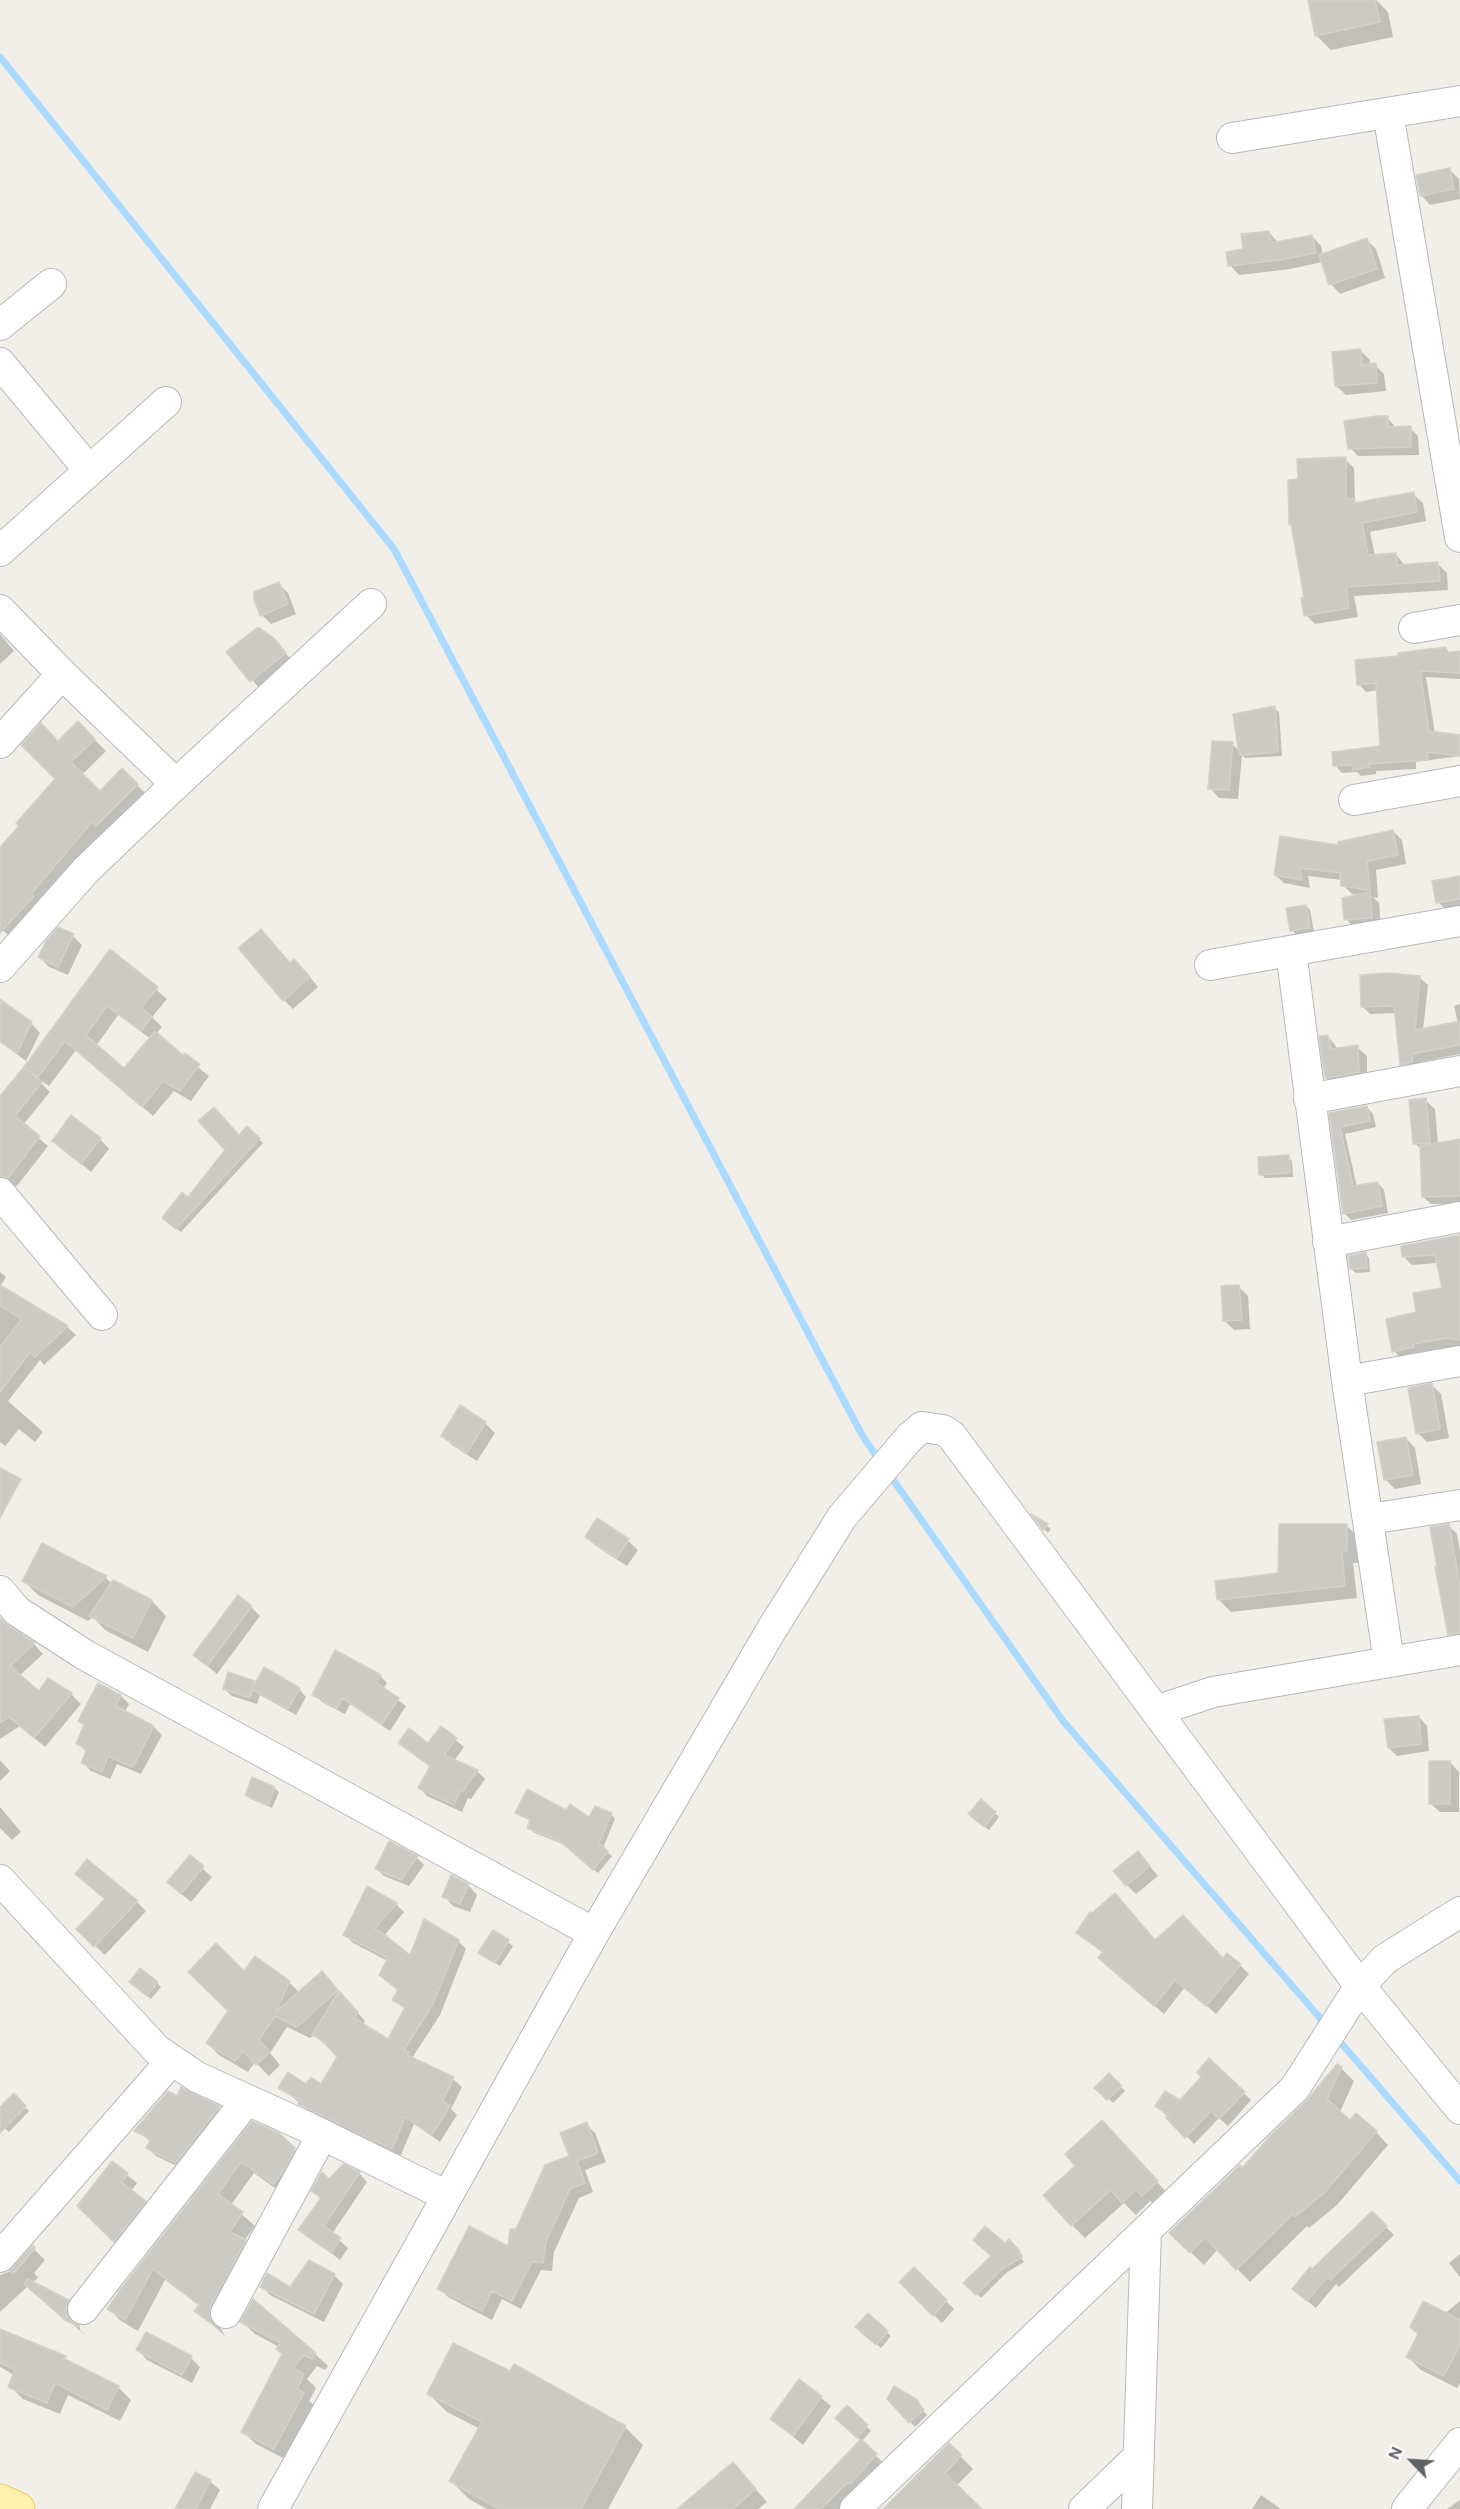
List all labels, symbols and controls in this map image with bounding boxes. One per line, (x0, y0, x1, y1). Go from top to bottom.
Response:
north arrow (1382, 2431, 1442, 2491)
text: N (1383, 2443, 1407, 2463)

